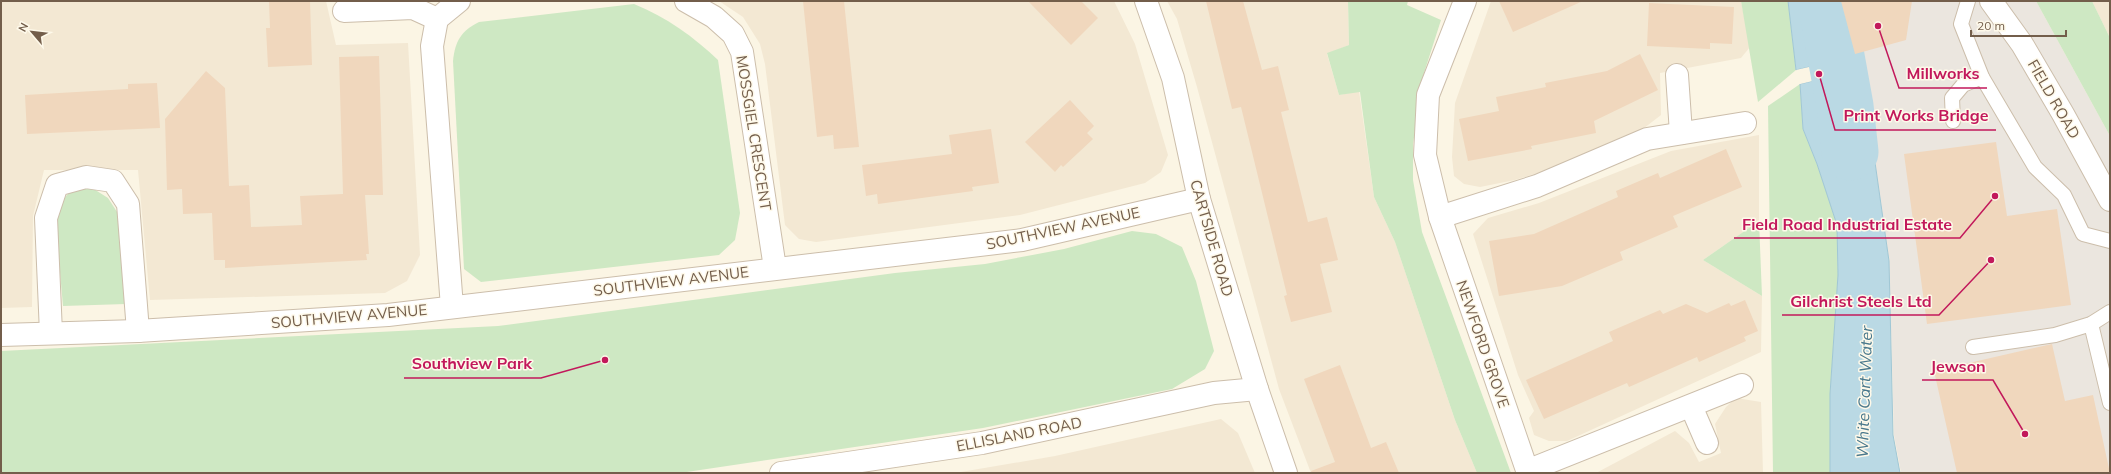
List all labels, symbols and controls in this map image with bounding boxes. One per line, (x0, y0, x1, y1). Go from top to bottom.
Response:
north arrow (12, 12, 52, 52)
scale bar (1971, 12, 2066, 38)
text: 20 m (1977, 18, 2005, 33)
text: N (15, 20, 31, 34)
street label: MOSSGIEL CRESCENT (732, 54, 776, 212)
street label: FIELD ROAD (2024, 56, 2084, 142)
callout: Millworks (1899, 60, 1987, 88)
text: Millworks (1907, 63, 1979, 83)
callout: Print Works Bridge (1835, 102, 1996, 130)
text: Print Works Bridge (1844, 105, 1989, 125)
street label: CARTSIDE ROAD (1186, 177, 1238, 299)
street label: SOUTHVIEW AVENUE (984, 202, 1142, 254)
callout: Field Road Industrial Estate (1734, 210, 1960, 238)
text: Field Road Industrial Estate (1742, 214, 1952, 234)
street label: SOUTHVIEW AVENUE (592, 262, 750, 300)
street label: NEWFORD GROVE (1452, 278, 1514, 410)
callout: Gilchrist Steels Ltd (1782, 287, 1939, 315)
text: Gilchrist Steels Ltd (1790, 291, 1932, 311)
street label: SOUTHVIEW AVENUE (270, 300, 428, 332)
water label: White Cart Water (1852, 324, 1876, 458)
callout: Southview Park (404, 350, 541, 378)
callout: Jewson (1922, 352, 1993, 380)
text: Southview Park (412, 353, 533, 373)
text: Jewson (1930, 356, 1986, 376)
street label: ELLISLAND ROAD (955, 413, 1083, 455)

